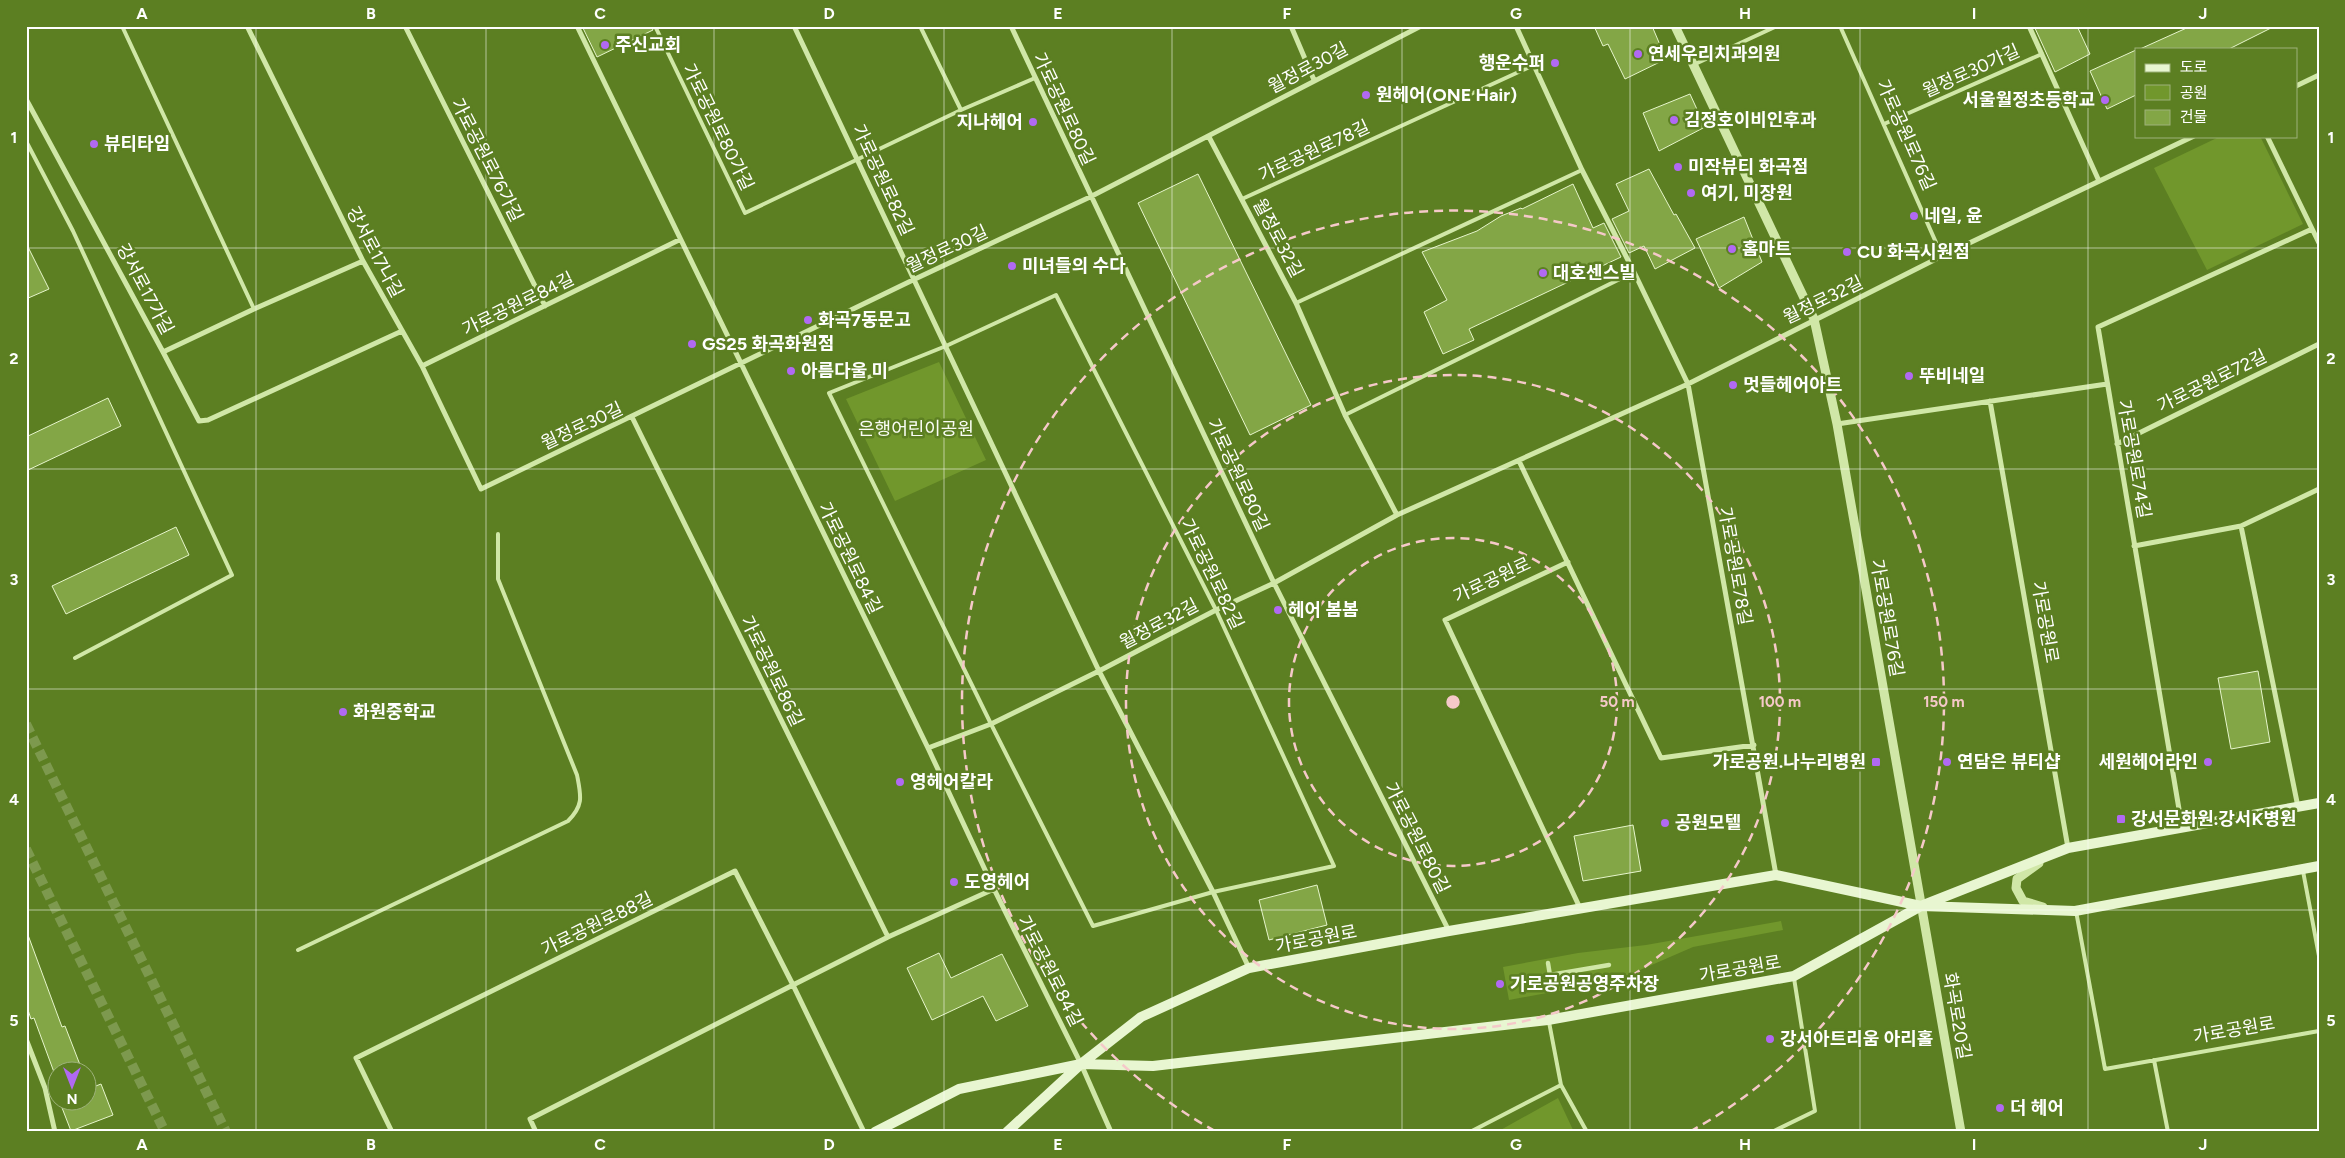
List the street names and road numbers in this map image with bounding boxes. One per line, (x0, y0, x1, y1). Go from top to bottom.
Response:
street label: 월정로30길 (1264, 38, 1352, 98)
street label: 월정로30가길 (1919, 40, 2023, 102)
street label: 가로공원로80길 (1028, 49, 1100, 169)
street label: 가로공원로80가길 (678, 60, 758, 194)
street label: 가로공원로76길 (1872, 76, 1940, 194)
street label: 가로공원로76가길 (446, 95, 528, 225)
street label: 가로공원로78길 (1255, 116, 1373, 186)
street label: 가로공원로82길 (848, 121, 918, 239)
street label: 월정로32길 (1248, 195, 1308, 281)
street label: 강서로17나길 (342, 203, 408, 301)
street label: 월정로30길 (903, 221, 991, 277)
street label: 강서로17가길 (112, 240, 178, 338)
street label: 가로공원로84길 (459, 267, 577, 341)
street label: 월정로32길 (1779, 271, 1867, 329)
street label: 가로공원로72길 (2154, 345, 2270, 417)
street label: 월정로30길 (538, 398, 626, 454)
street label: 가로공원로74길 (2113, 398, 2155, 520)
street label: 가로공원로80길 (1202, 415, 1274, 535)
street label: 가로공원로84길 (813, 499, 887, 617)
street label: 가로공원로78길 (1714, 505, 1756, 627)
street label: 가로공원로82길 (1176, 515, 1248, 633)
street label: 가로공원로 (1450, 553, 1534, 607)
street label: 가로공원로76길 (1866, 557, 1908, 679)
street label: 가로공원로 (2027, 579, 2063, 665)
street label: 월정로32길 (1116, 594, 1202, 654)
street label: 가로공원로86길 (736, 612, 808, 730)
street label: 가로공원로80길 (1380, 779, 1454, 897)
street label: 가로공원로88길 (538, 887, 656, 961)
street label: 가로공원로84길 (1013, 912, 1087, 1030)
street label: 가로공원로 (1273, 920, 1359, 958)
street label: 가로공원로 (1697, 951, 1783, 987)
street label: 화곡로20길 (1939, 971, 1975, 1061)
street label: 가로공원로 (2191, 1012, 2277, 1048)

